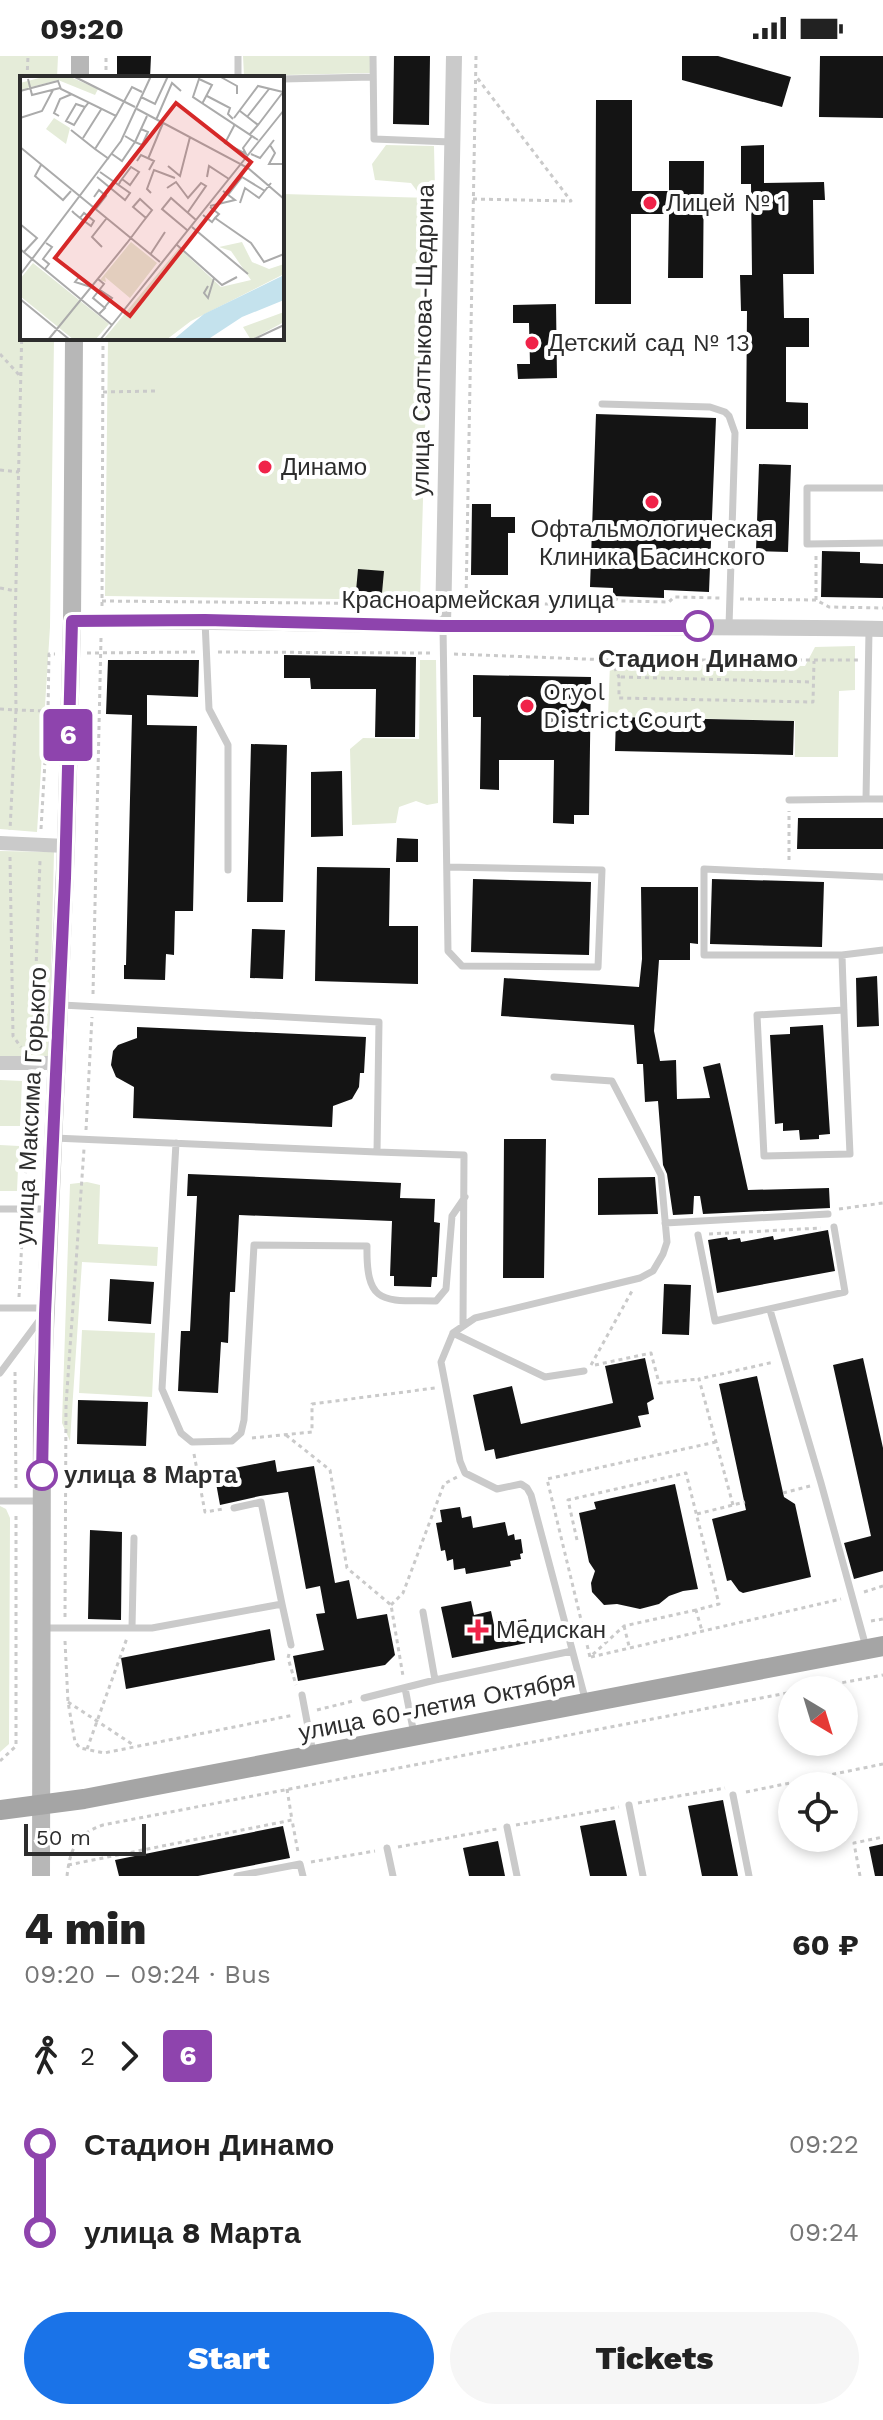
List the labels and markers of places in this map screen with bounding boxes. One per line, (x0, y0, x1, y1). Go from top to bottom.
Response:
place label: Лицей № 1 (666, 189, 787, 217)
marker: Лицей № 1 (641, 194, 659, 212)
place label: Детский сад № 13 (548, 329, 750, 357)
marker: Детский сад № 13 (523, 334, 541, 352)
place label: Динамо (281, 453, 367, 481)
marker: Динамо (256, 458, 274, 476)
marker: Офтальмологическая Клиника Басинского (643, 493, 661, 511)
place label: Офтальмологическая Клиника Басинского (531, 515, 773, 571)
marker: Стадион Динамо (683, 611, 713, 641)
place label: Стадион Динамо (598, 645, 798, 673)
place label: Oryol District Court (543, 678, 702, 734)
marker: Oryol District Court (518, 697, 536, 715)
marker: улица 8 Марта (27, 1460, 57, 1490)
place label: улица 8 Марта (64, 1461, 238, 1489)
place label: Медискан (496, 1616, 606, 1644)
marker: Медискан (467, 1619, 489, 1641)

